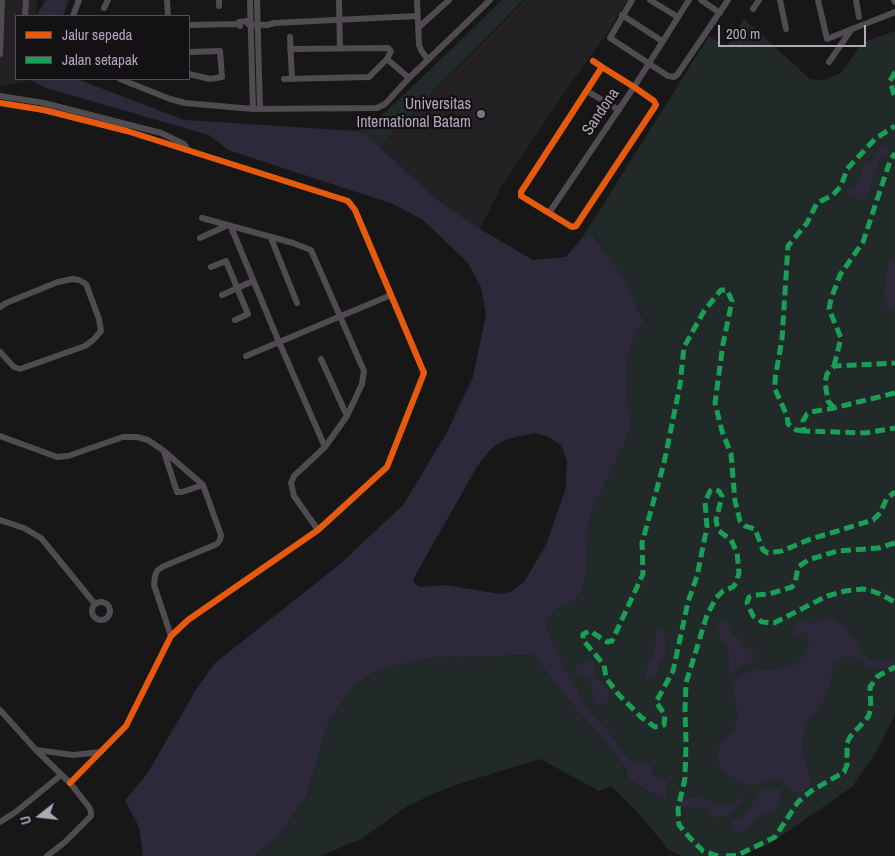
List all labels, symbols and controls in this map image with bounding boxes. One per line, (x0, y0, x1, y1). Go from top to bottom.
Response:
legend (15, 15, 190, 80)
scale bar (720, 15, 868, 47)
text: 200 m (726, 23, 760, 44)
text: Jalur sepeda (62, 24, 132, 45)
text: Jalan setapak (62, 49, 138, 70)
street label: Sandona (578, 85, 624, 139)
place label: Universitas International Batam (356, 95, 471, 133)
marker: Universitas International Batam (475, 108, 487, 120)
north arrow (15, 791, 65, 841)
text: U (16, 814, 35, 827)

